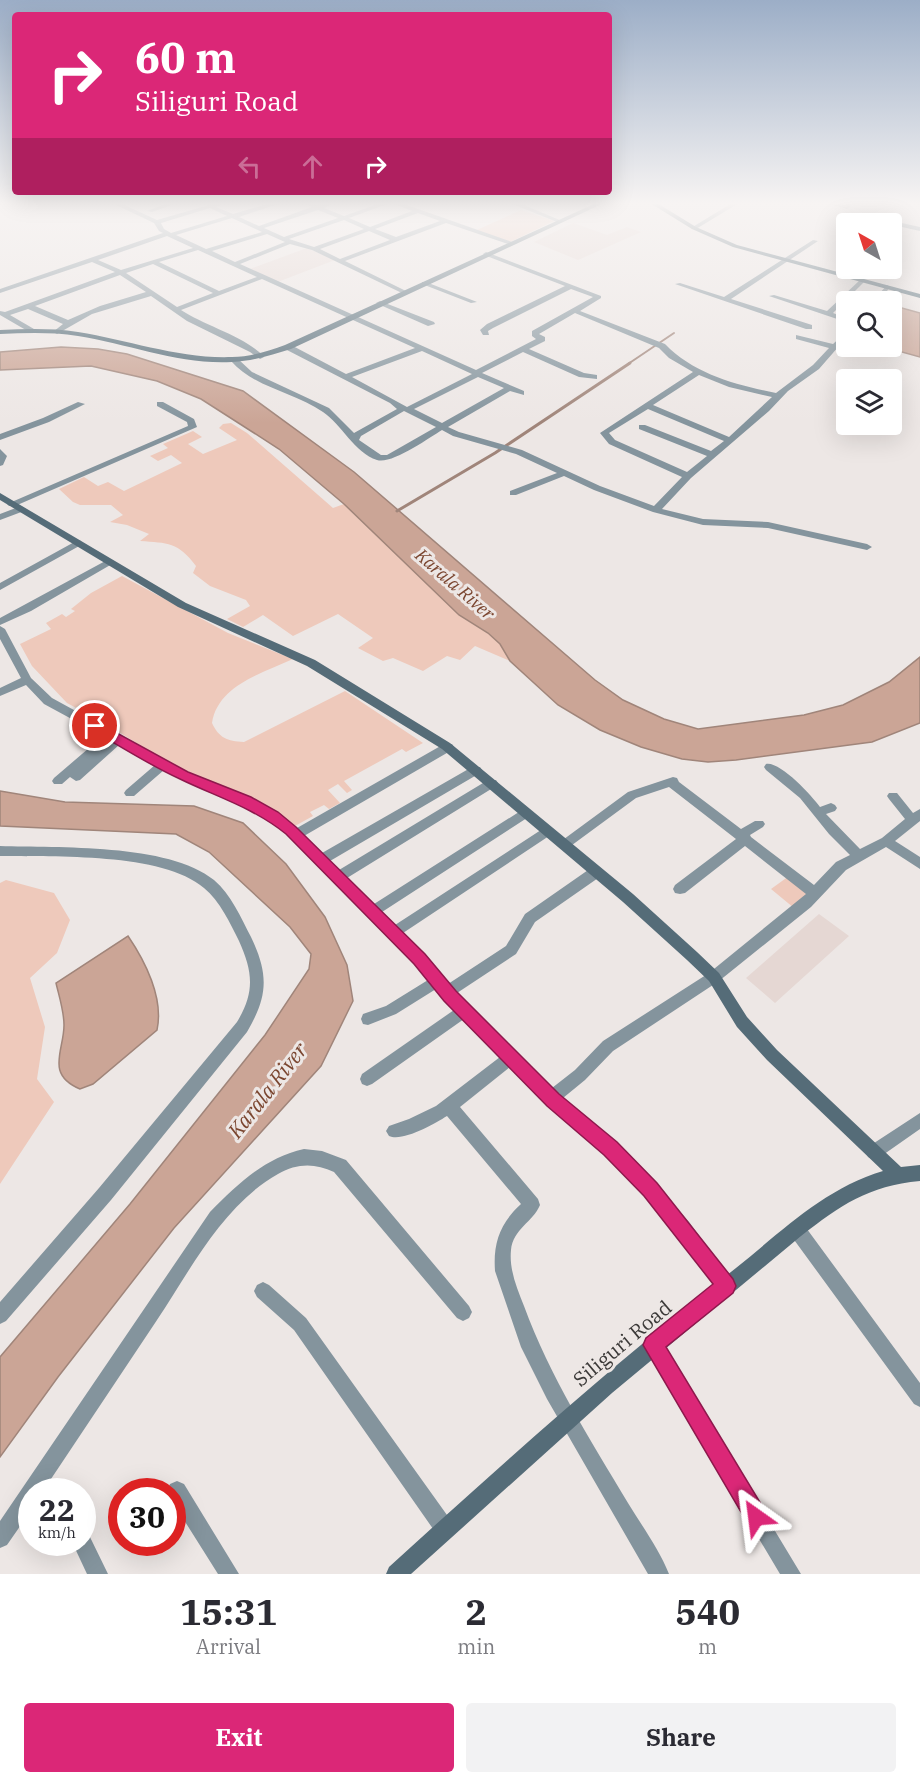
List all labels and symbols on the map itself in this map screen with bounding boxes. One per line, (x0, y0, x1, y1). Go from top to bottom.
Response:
north arrow (836, 213, 902, 279)
water label: Karala River (410, 543, 500, 625)
pin (69, 700, 120, 751)
water label: Karala River (220, 1036, 314, 1144)
street label: Siliguri Road (567, 1294, 677, 1392)
speed limit sign: 30 (108, 1478, 186, 1556)
position arrow (724, 1485, 788, 1549)

